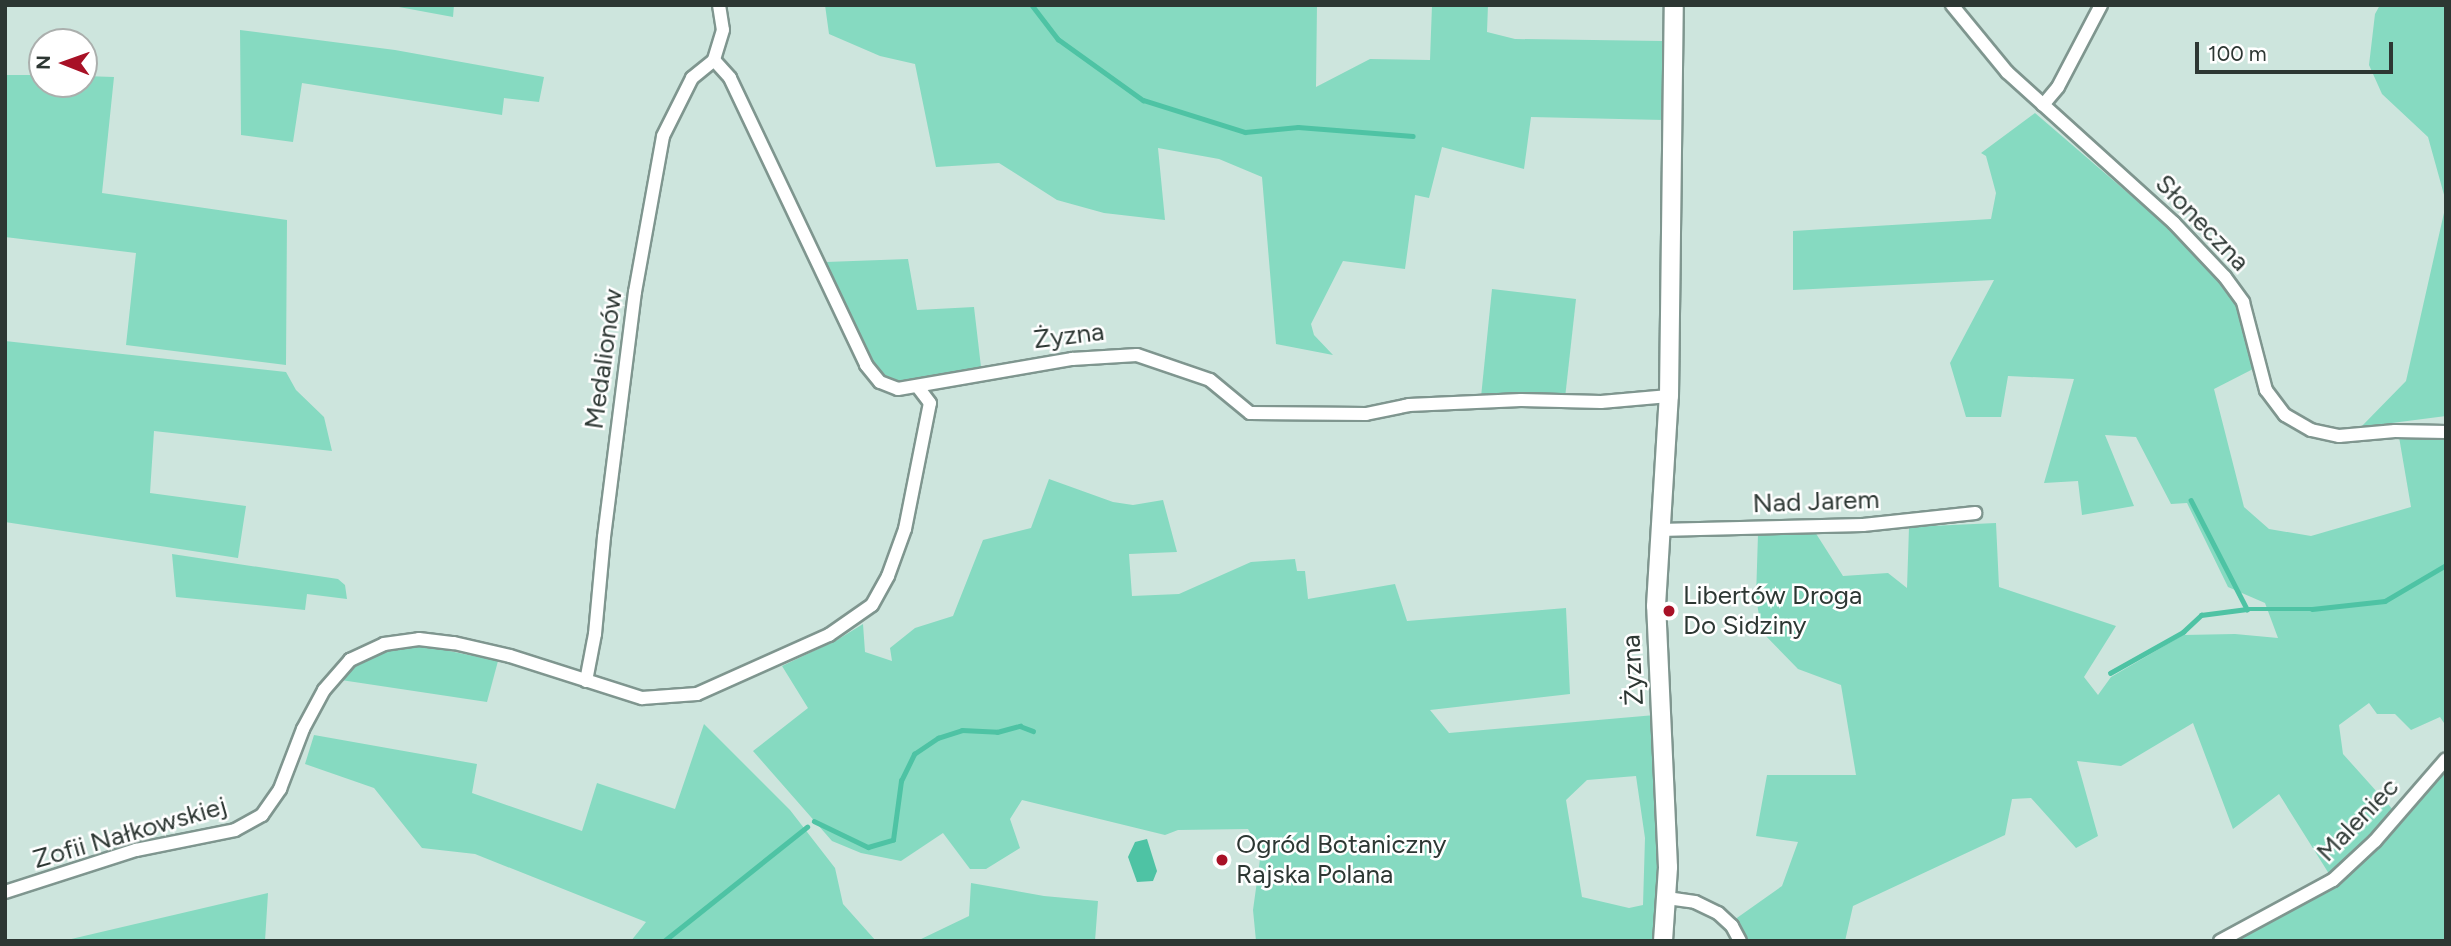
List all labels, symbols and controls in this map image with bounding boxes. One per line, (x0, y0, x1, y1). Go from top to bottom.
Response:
north arrow (28, 28, 98, 98)
scale bar (2199, 28, 2397, 72)
text: 100 m (2208, 41, 2267, 66)
text: N (32, 55, 55, 70)
street label: Słoneczna (2149, 168, 2255, 278)
street label: Medalionów (579, 287, 629, 431)
street label: Żyzna (1032, 316, 1106, 356)
street label: Nad Jarem (1752, 484, 1880, 520)
place label: Libertów Droga Do Sidziny (1683, 580, 1862, 642)
marker: Libertów Droga Do Sidziny (1661, 603, 1677, 619)
street label: Żyzna (1616, 634, 1650, 706)
street label: Maleniec (2311, 772, 2405, 868)
street label: Zofii Nałkowskiej (30, 790, 230, 876)
place label: Ogród Botaniczny Rajska Polana (1236, 829, 1446, 890)
marker: Ogród Botaniczny Rajska Polana (1214, 852, 1230, 868)

